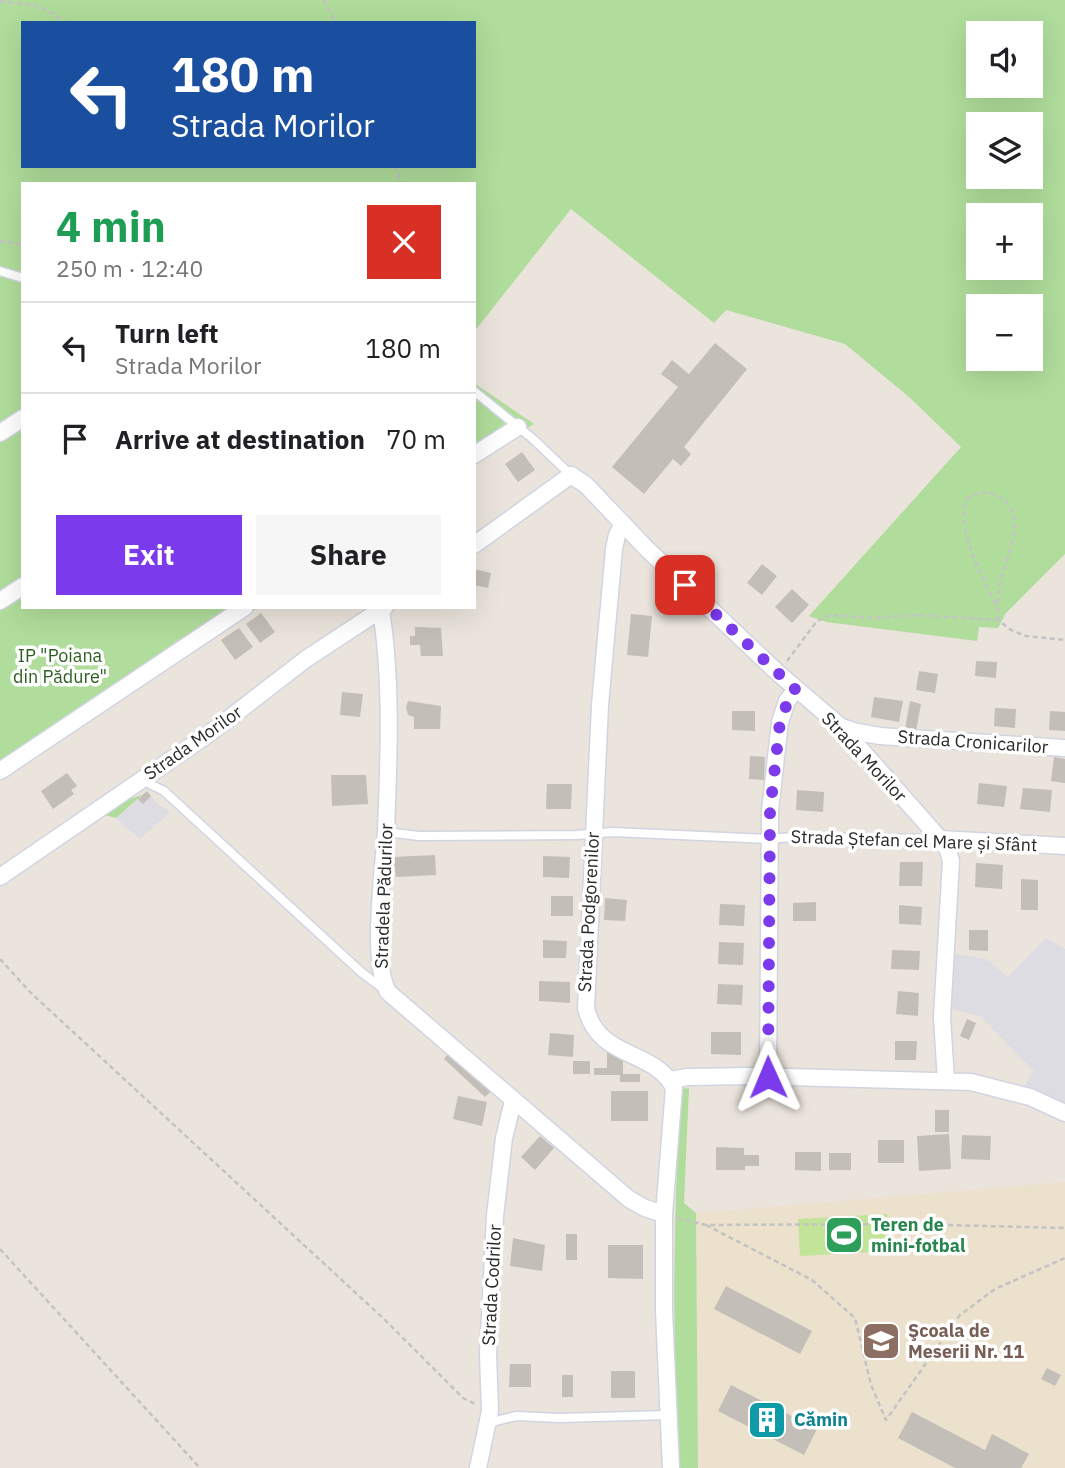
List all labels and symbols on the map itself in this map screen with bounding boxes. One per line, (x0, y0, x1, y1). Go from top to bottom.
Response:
pin (655, 555, 715, 615)
park label: IP "Poiana din Pădure" (13, 644, 107, 688)
street label: Strada Morilor (139, 700, 247, 785)
street label: Strada Morilor (817, 707, 912, 807)
street label: Strada Cronicarilor (897, 725, 1050, 758)
street label: Stradela Pădurilor (369, 822, 398, 969)
street label: Strada Ștefan cel Mare și Sfânt (790, 825, 1038, 856)
street label: Strada Podgorenilor (573, 831, 604, 993)
position arrow (731, 1040, 805, 1114)
place label: Teren de mini-fotbal (871, 1213, 966, 1257)
sports icon: Teren de mini-fotbal (823, 1214, 865, 1256)
street label: Strada Codrilor (477, 1223, 506, 1346)
place label: Şcoala de Meserii Nr. 11 (908, 1319, 1024, 1363)
school or university icon: Şcoala de Meserii Nr. 11 (860, 1320, 902, 1362)
building icon: Cămin (746, 1399, 788, 1441)
place label: Cămin (794, 1408, 848, 1431)

